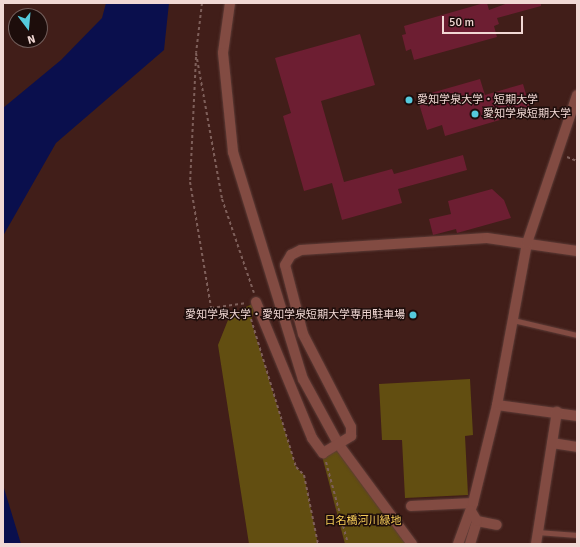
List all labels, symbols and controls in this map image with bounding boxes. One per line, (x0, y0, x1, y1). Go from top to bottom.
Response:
north arrow (8, 8, 48, 48)
scale bar (444, 8, 525, 34)
text: 50 m (449, 15, 474, 30)
text: N (26, 32, 37, 46)
place label: 愛知学泉大学・短期大学 (417, 93, 538, 107)
marker: 愛知学泉大学・短期大学 (404, 95, 414, 105)
place label: 愛知学泉短期大学 (483, 107, 571, 121)
marker: 愛知学泉短期大学 (470, 109, 480, 119)
place label: 愛知学泉大学・愛知学泉短期大学専用駐車場 (185, 308, 405, 322)
marker: 愛知学泉大学・愛知学泉短期大学専用駐車場 (408, 310, 418, 320)
park label: 日名橋河川緑地 (325, 514, 401, 528)

